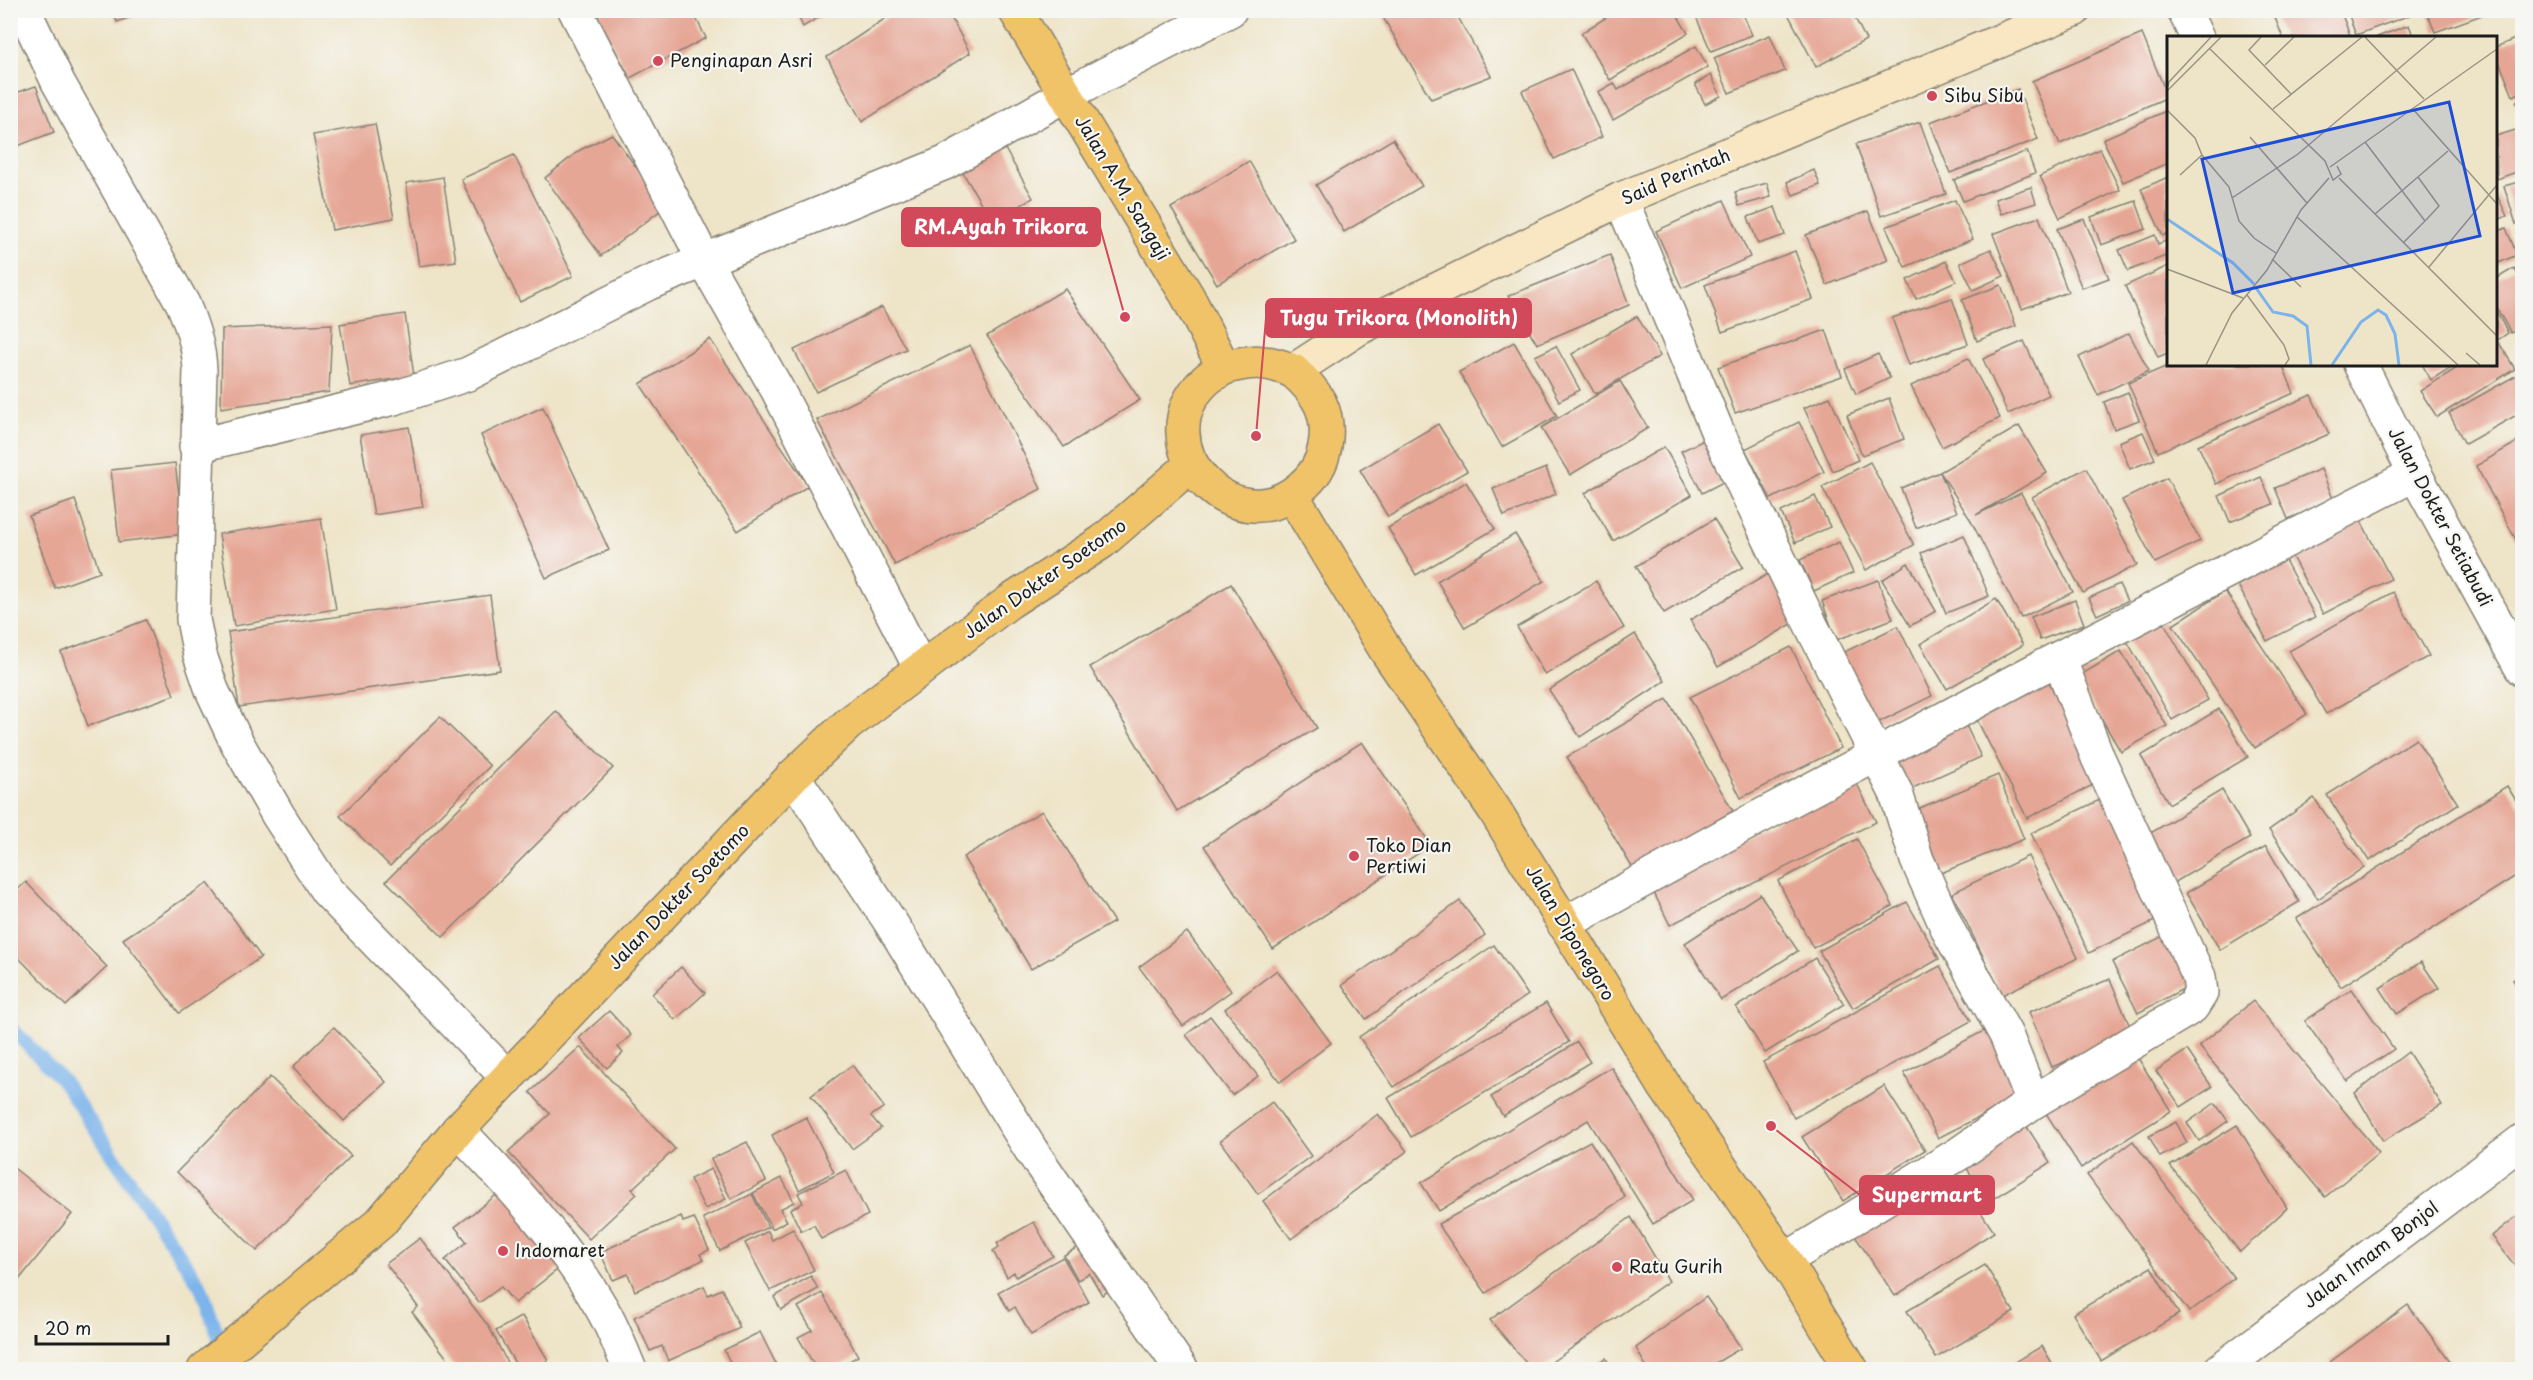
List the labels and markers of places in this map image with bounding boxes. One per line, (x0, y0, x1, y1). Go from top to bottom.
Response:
place label: Penginapan Asri (670, 46, 813, 73)
marker: Penginapan Asri (651, 54, 665, 68)
place label: Sibu Sibu (1944, 81, 2024, 108)
marker: Sibu Sibu (1925, 89, 1939, 103)
callout: RM.Ayah Trikora (902, 208, 1100, 246)
callout: Tugu Trikora (Monolith) (1266, 299, 1531, 337)
place label: Toko Dian Pertiwi (1366, 831, 1452, 879)
marker: Toko Dian Pertiwi (1347, 849, 1361, 863)
callout: Supermart (1860, 1176, 1994, 1214)
place label: Indomaret (515, 1236, 605, 1263)
marker: Indomaret (496, 1244, 510, 1258)
place label: Ratu Gurih (1629, 1252, 1723, 1279)
marker: Ratu Gurih (1610, 1260, 1624, 1274)

